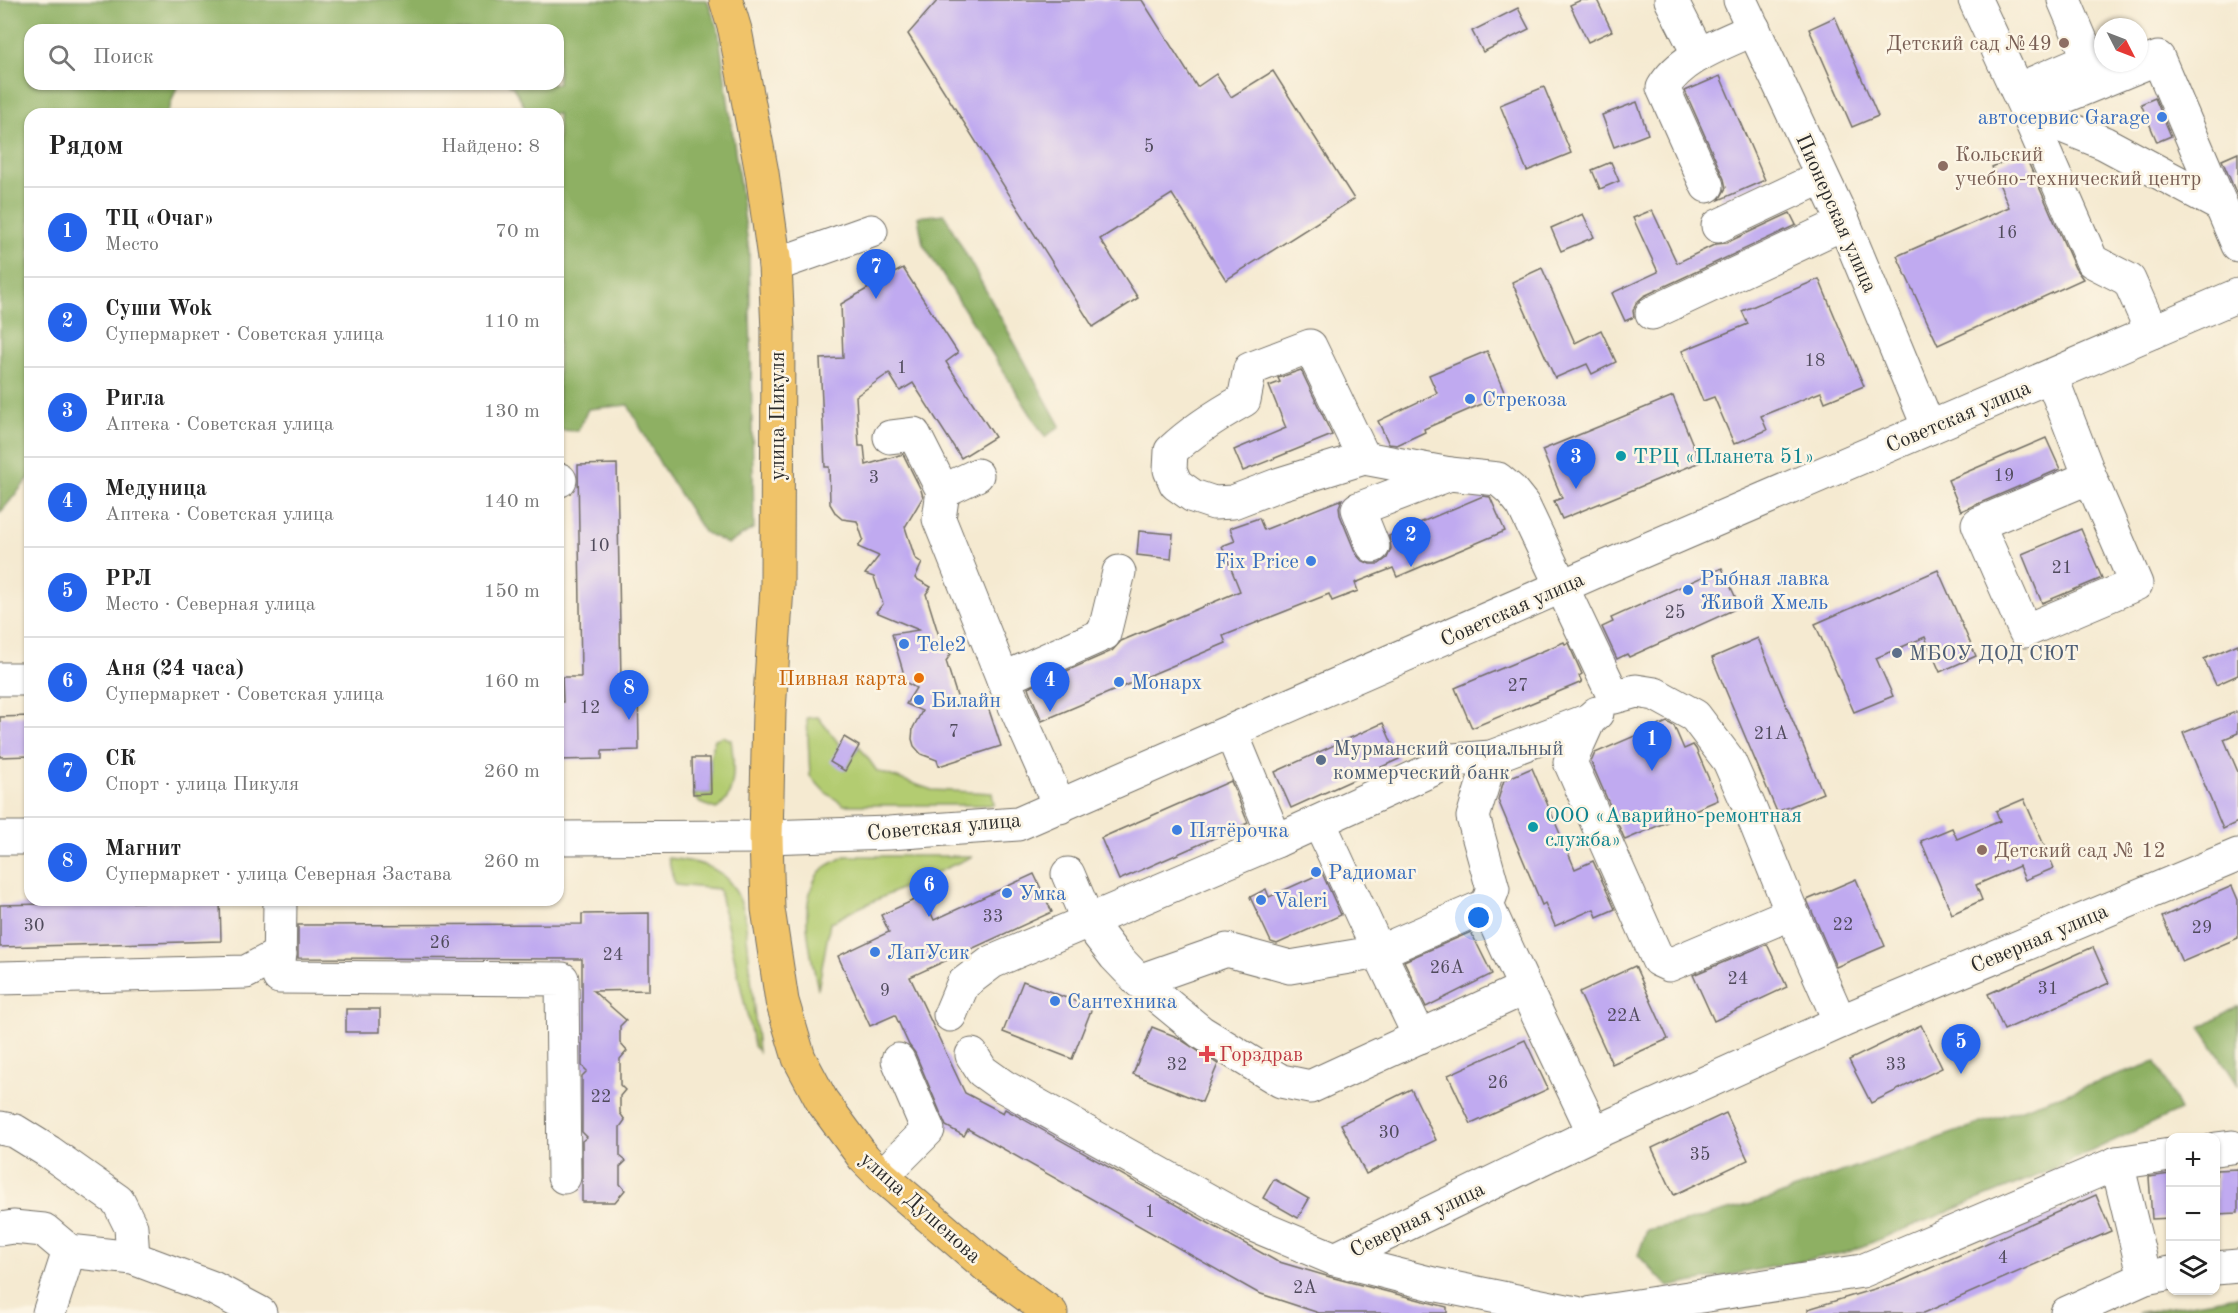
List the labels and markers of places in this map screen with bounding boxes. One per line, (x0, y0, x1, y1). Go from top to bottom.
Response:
place label: Детcкий сад №49 (1886, 34, 2052, 55)
marker: Детcкий сад №49 (2057, 36, 2071, 50)
place label: автосервис Garage (1978, 108, 2150, 129)
marker: автосервис Garage (2155, 110, 2169, 124)
place label: Кольский учебно-технический центр (1955, 145, 2202, 190)
marker: Кольский учебно-технический центр (1936, 159, 1950, 173)
pin: 7 (856, 250, 896, 299)
place label: Стрекоза (1482, 390, 1567, 411)
marker: Стрекоза (1463, 392, 1477, 406)
pin: 3 (1556, 440, 1596, 489)
place label: ТРЦ «Планета 51» (1633, 447, 1814, 468)
marker: ТРЦ «Планета 51» (1614, 449, 1628, 463)
pin: 2 (1392, 518, 1430, 567)
place label: Fix Price (1215, 552, 1299, 573)
marker: Fix Price (1304, 554, 1318, 568)
place label: Рыбная лавка Живой Хмель (1700, 569, 1829, 614)
marker: Рыбная лавка Живой Хмель (1681, 583, 1695, 597)
place label: Tele2 (916, 635, 967, 656)
marker: Tele2 (897, 637, 911, 651)
place label: МБОУ ДОД СЮТ (1909, 644, 2079, 665)
marker: МБОУ ДОД СЮТ (1890, 646, 1904, 660)
pin: 4 (1030, 662, 1070, 712)
place label: Пивная карта (778, 669, 907, 690)
pin: 8 (610, 670, 648, 720)
marker: Пивная карта (912, 671, 926, 685)
place label: Монарх (1131, 673, 1202, 694)
marker: Монарх (1112, 675, 1126, 689)
place label: Билайн (931, 691, 1001, 712)
marker: Билайн (912, 693, 926, 707)
pin: 1 (1632, 722, 1672, 771)
place label: Мурманский социальный коммерческий банк (1333, 739, 1563, 784)
marker: Мурманский социальный коммерческий банк (1314, 753, 1328, 767)
place label: ООО «Аварийно-ремонтная служба» (1545, 806, 1802, 851)
marker: ООО «Аварийно-ремонтная служба» (1526, 820, 1540, 834)
place label: Пятёрочка (1189, 821, 1289, 842)
marker: Пятёрочка (1170, 823, 1184, 837)
place label: Детский сад № 12 (1994, 841, 2166, 862)
marker: Детский сад № 12 (1975, 843, 1989, 857)
place label: Радиомаг (1328, 863, 1416, 884)
marker: Радиомаг (1309, 865, 1323, 879)
pin: 6 (910, 868, 948, 917)
place label: Умка (1019, 884, 1066, 905)
marker: Умка (1000, 886, 1014, 900)
place label: Valeri (1273, 891, 1328, 912)
marker: Valeri (1254, 893, 1268, 907)
place label: ЛапУсик (887, 943, 970, 964)
marker: ЛапУсик (868, 945, 882, 959)
place label: Сантехника (1067, 992, 1177, 1013)
marker: Сантехника (1048, 994, 1062, 1008)
pin: 5 (1942, 1024, 1980, 1074)
place label: Горздрав (1219, 1045, 1303, 1066)
marker: Горздрав (1200, 1047, 1214, 1061)

